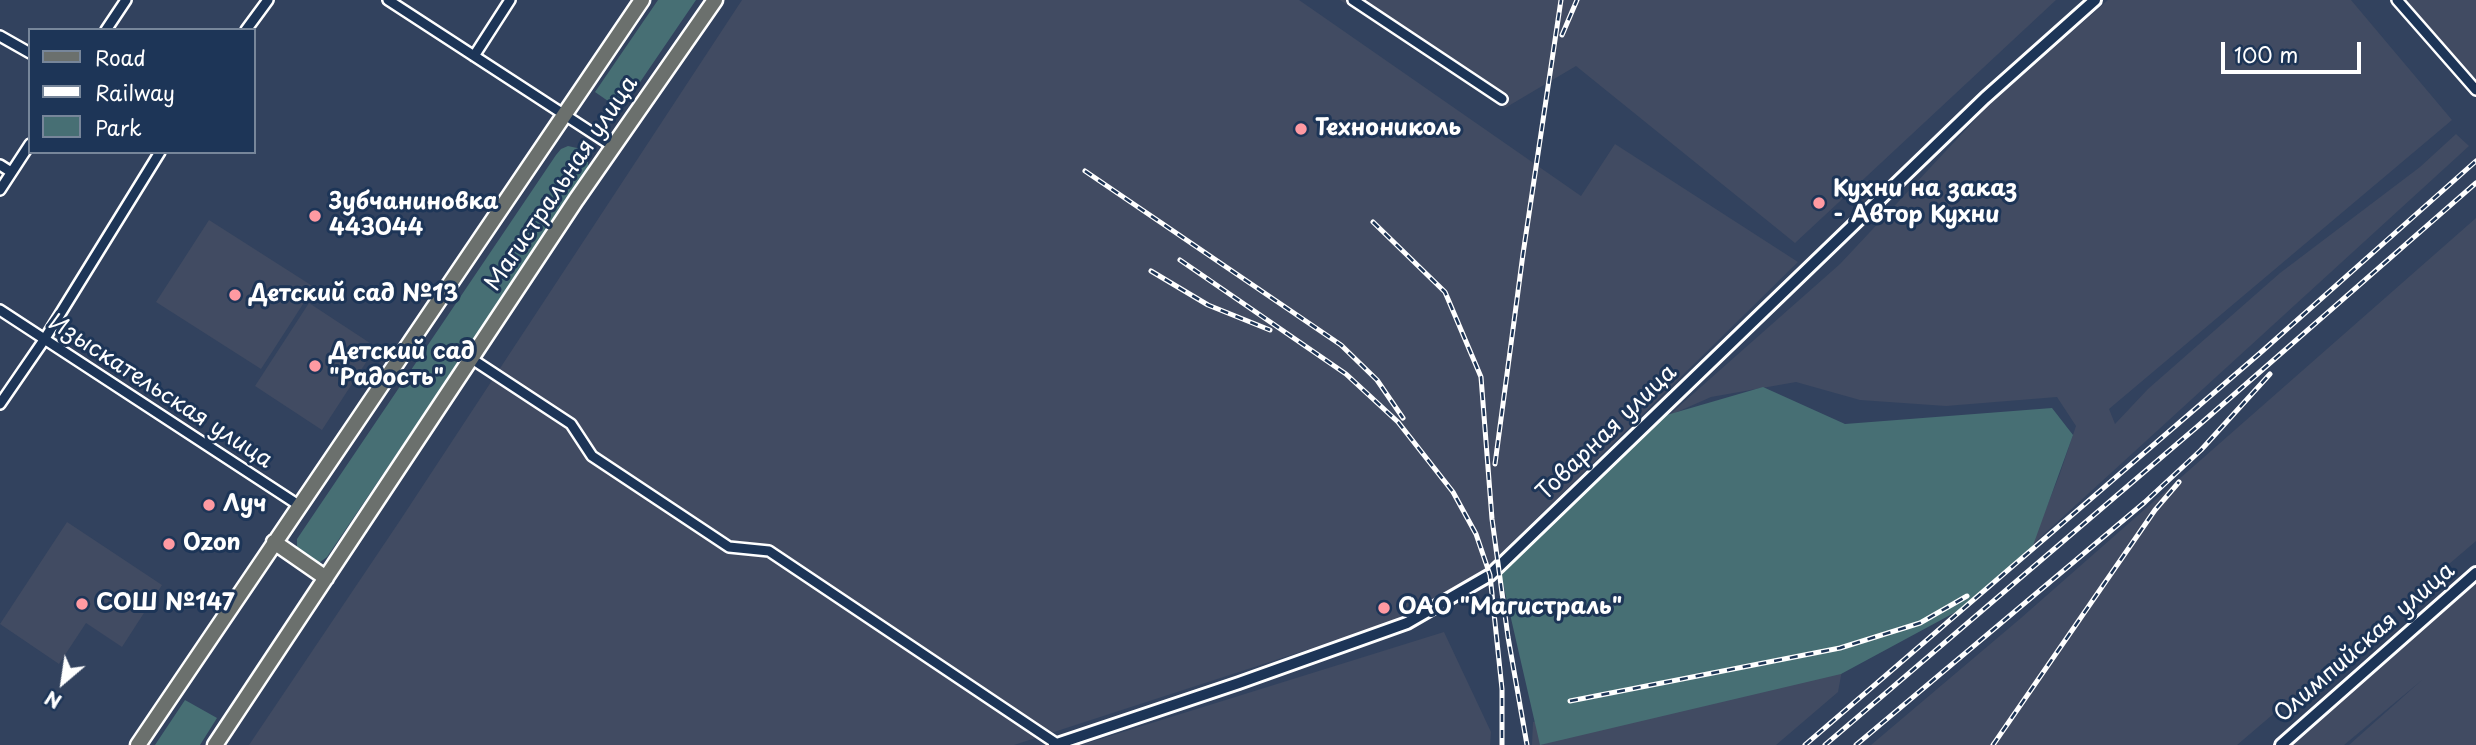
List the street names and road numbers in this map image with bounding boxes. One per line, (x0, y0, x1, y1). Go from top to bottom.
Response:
street label: Магистральная улица (480, 71, 644, 297)
street label: Изыскательская улица (43, 309, 277, 475)
street label: Товарная улица (1531, 359, 1683, 507)
street label: Олимпийская улица (2269, 557, 2461, 729)

